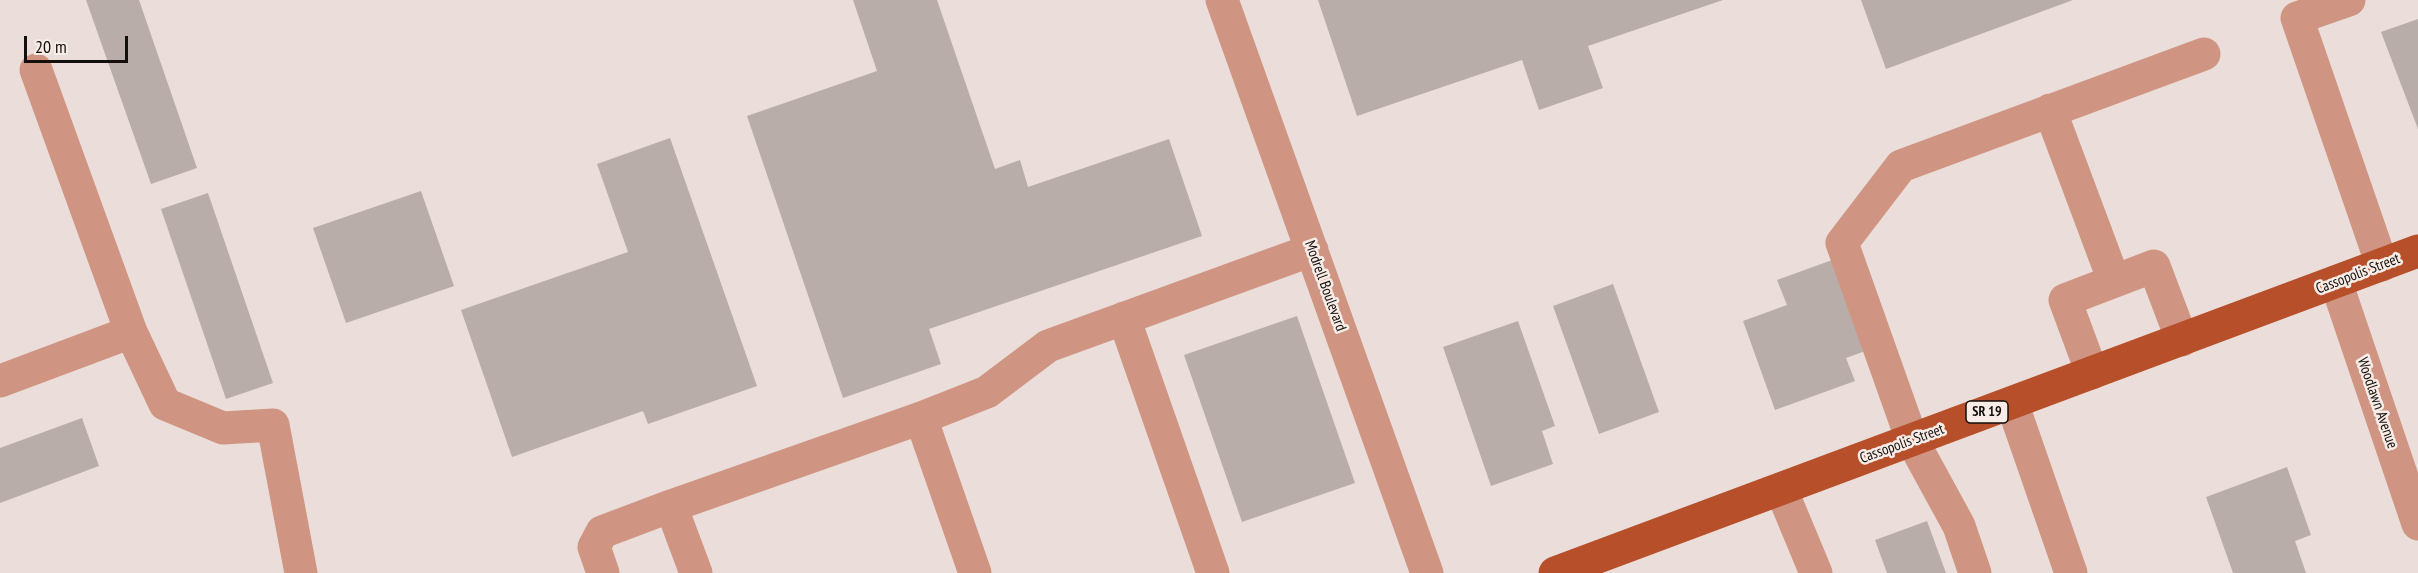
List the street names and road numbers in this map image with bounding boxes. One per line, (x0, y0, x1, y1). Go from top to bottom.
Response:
street label: Modrell Boulevard (1300, 238, 1350, 334)
street label: Cassopolis Street (2314, 250, 2402, 298)
street label: Woodlawn Avenue (2353, 355, 2401, 451)
road number: SR 19 (1966, 401, 2008, 423)
street label: Cassopolis Street (1857, 420, 1947, 468)

